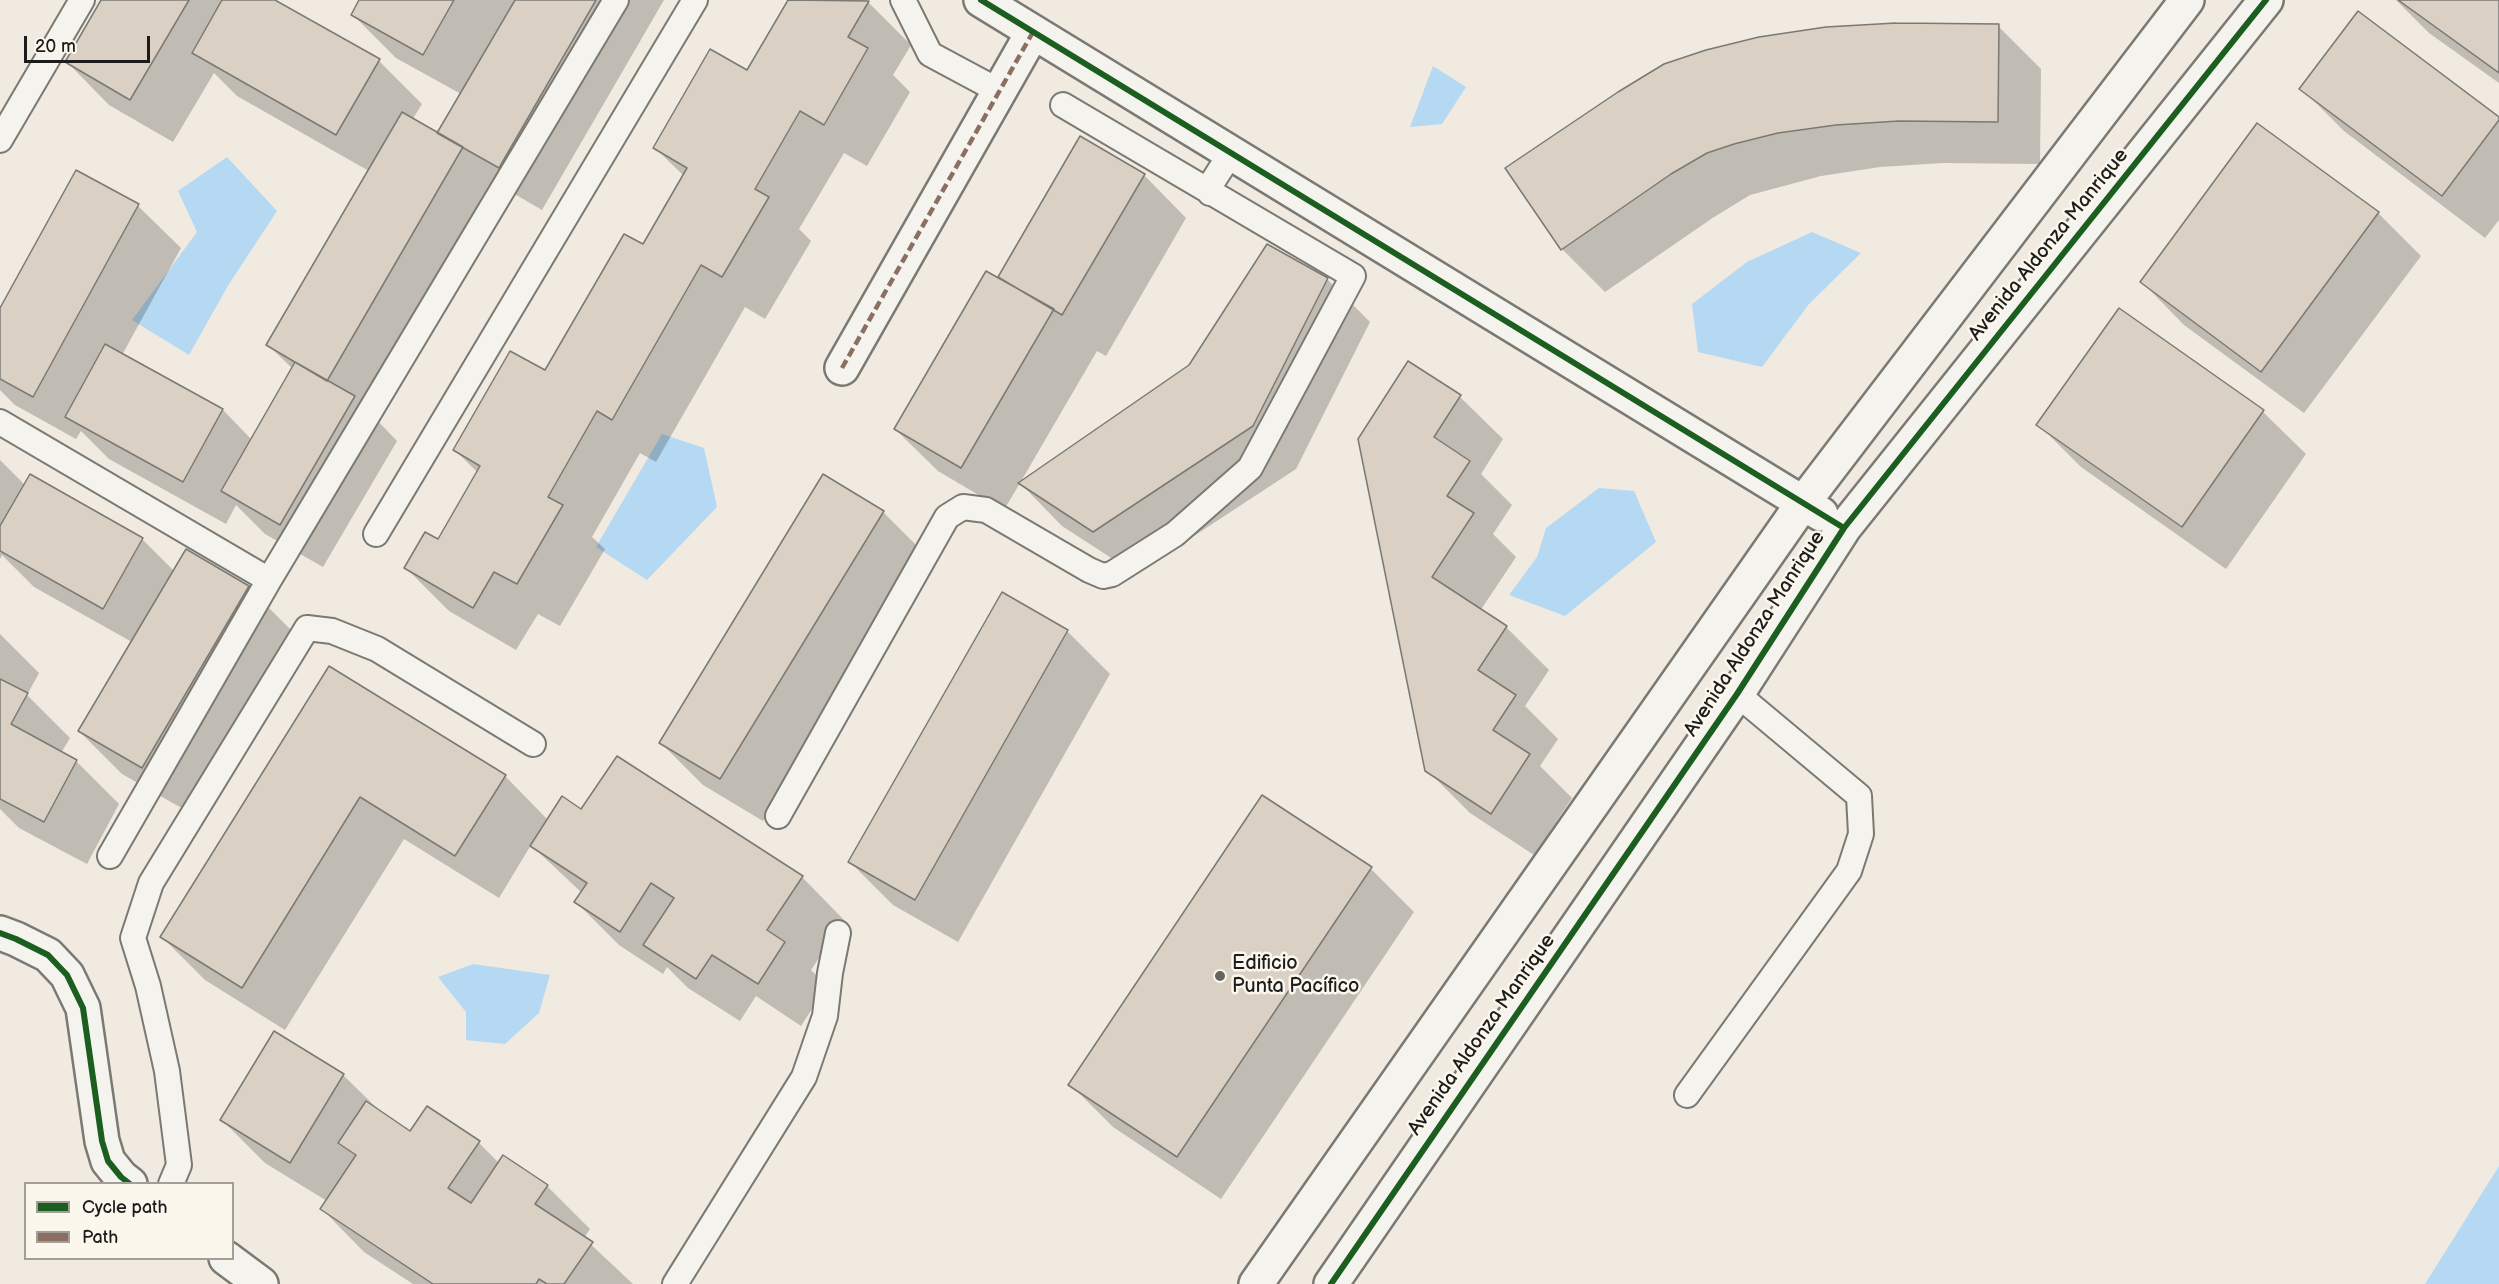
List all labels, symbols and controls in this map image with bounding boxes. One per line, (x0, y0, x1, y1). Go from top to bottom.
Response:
scale bar (27, 24, 153, 62)
text: 20 m (35, 36, 76, 57)
street label: Avenida Aldonza Manrique (1964, 144, 2134, 346)
street label: Avenida Aldonza Manrique (1680, 527, 1830, 741)
street label: Avenida Aldonza Manrique (1403, 930, 1561, 1140)
place label: Edificio Punta Pacífico (1232, 952, 1359, 999)
marker: Edificio Punta Pacífico (1213, 969, 1227, 983)
legend (24, 1182, 234, 1260)
text: Cycle path (82, 1197, 168, 1218)
text: Path (82, 1227, 118, 1248)

